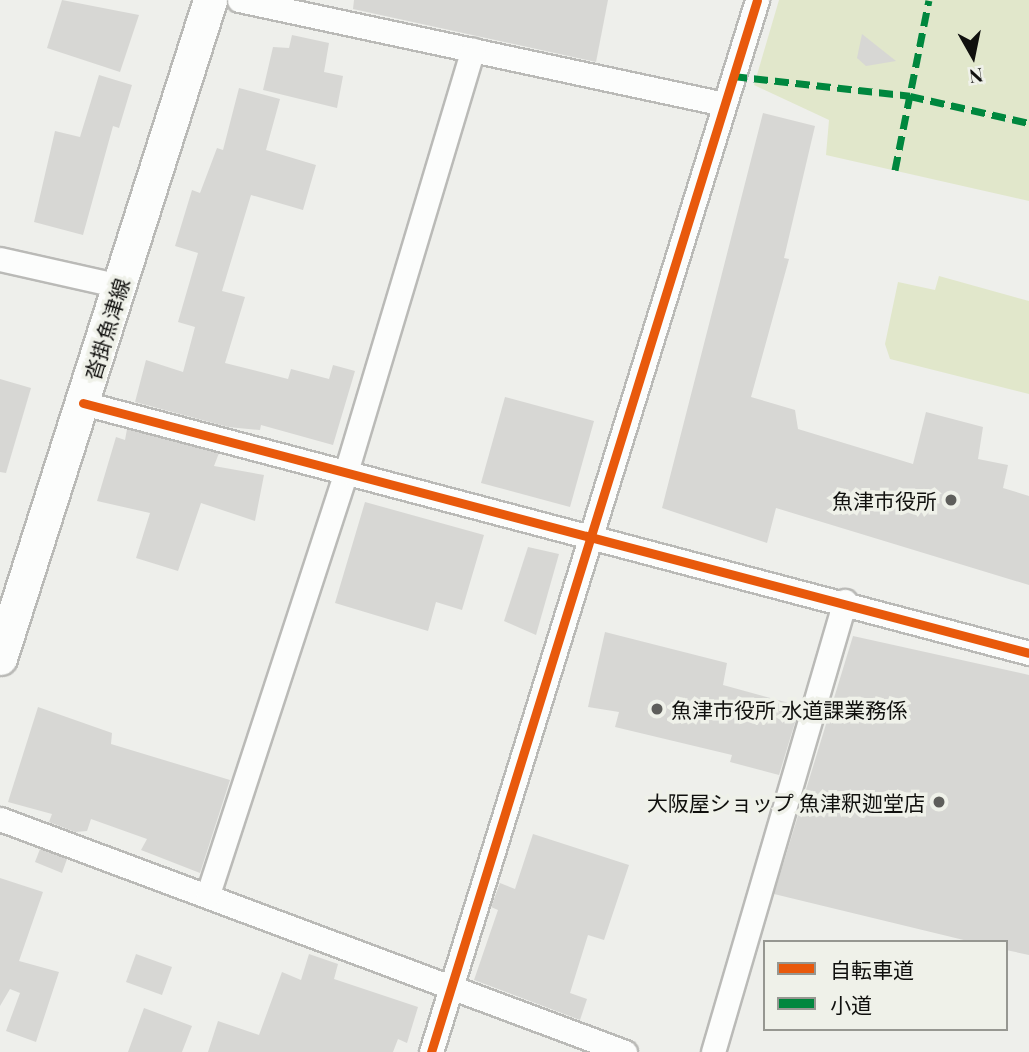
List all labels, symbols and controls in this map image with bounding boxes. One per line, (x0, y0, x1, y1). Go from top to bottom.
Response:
north arrow (938, 21, 1008, 91)
text: N (967, 63, 985, 91)
street label: 沓掛魚津線 (79, 275, 133, 383)
place label: 魚津市役所 (832, 487, 937, 513)
marker: 魚津市役所 (943, 492, 959, 508)
place label: 魚津市役所 水道課業務係 (671, 696, 907, 722)
marker: 魚津市役所 水道課業務係 (649, 701, 665, 717)
place label: 大阪屋ショップ 魚津釈迦堂店 (647, 789, 925, 815)
marker: 大阪屋ショップ 魚津釈迦堂店 (931, 794, 947, 810)
legend (763, 940, 1008, 1031)
text: 自転車道 (830, 955, 914, 983)
text: 小道 (830, 990, 872, 1018)

